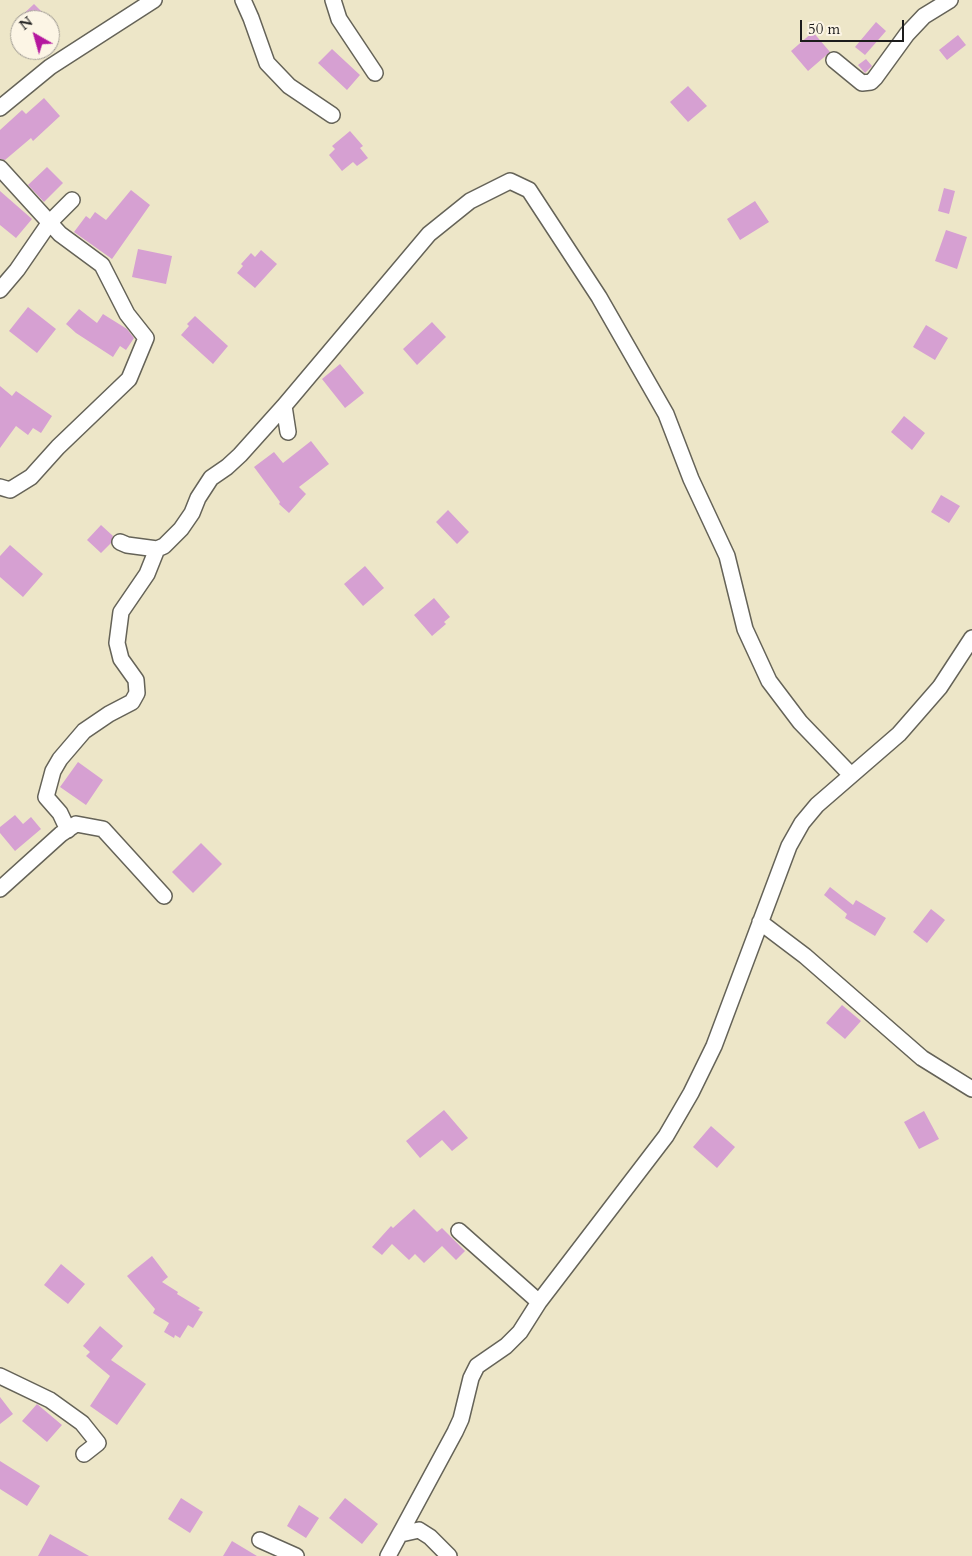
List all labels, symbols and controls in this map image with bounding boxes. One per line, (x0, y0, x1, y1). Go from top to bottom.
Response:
north arrow (10, 10, 60, 60)
scale bar (802, 10, 906, 42)
text: N (15, 12, 37, 35)
text: 50 m (808, 19, 840, 39)

